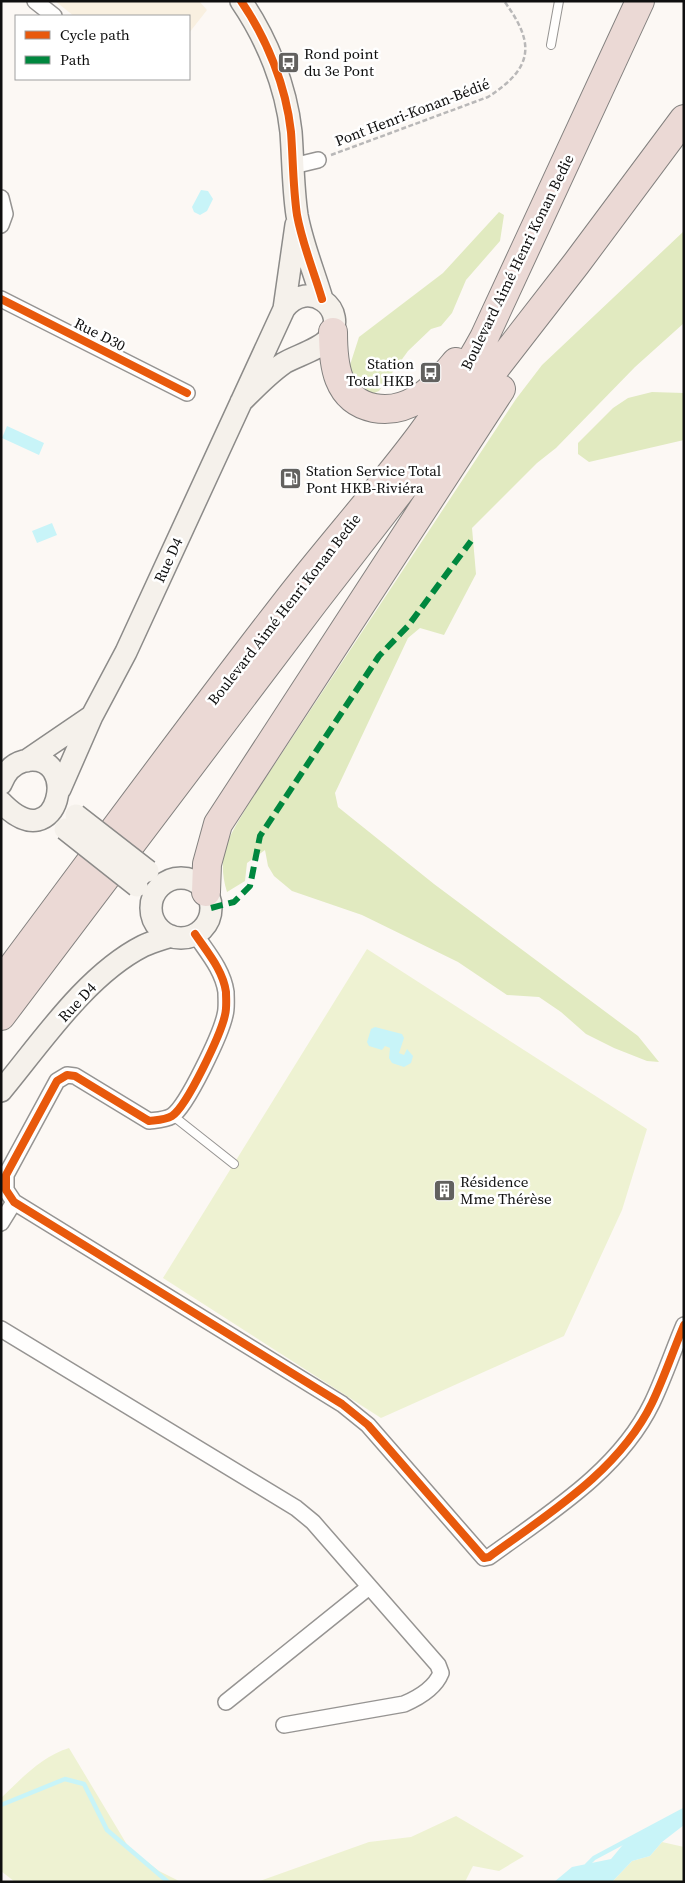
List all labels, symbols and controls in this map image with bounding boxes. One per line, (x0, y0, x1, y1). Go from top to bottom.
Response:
legend (15, 15, 190, 80)
text: Cycle path (60, 24, 130, 45)
place label: Rond point du 3e Pont (304, 43, 378, 81)
text: Path (60, 49, 90, 70)
bus stop icon: Rond point du 3e Pont (276, 50, 300, 74)
street label: Pont Henri-Konan-Bédié (332, 73, 493, 151)
street label: Boulevard Aimé Henri Konan Bedie (455, 150, 579, 374)
street label: Rue D30 (71, 312, 129, 356)
place label: Station Total HKB (346, 353, 414, 391)
bus stop icon: Station Total HKB (418, 360, 442, 384)
place label: Station Service Total Pont HKB-Riviéra (306, 460, 442, 498)
fuel station icon: Station Service Total Pont HKB-Riviéra (278, 467, 302, 491)
street label: Boulevard Aimé Henri Konan Bedie (203, 509, 366, 709)
street label: Rue D4 (148, 534, 188, 586)
street label: Rue D4 (53, 977, 101, 1027)
place label: Résidence Mme Thérèse (460, 1171, 552, 1209)
building icon: Résidence Mme Thérèse (432, 1178, 456, 1202)

